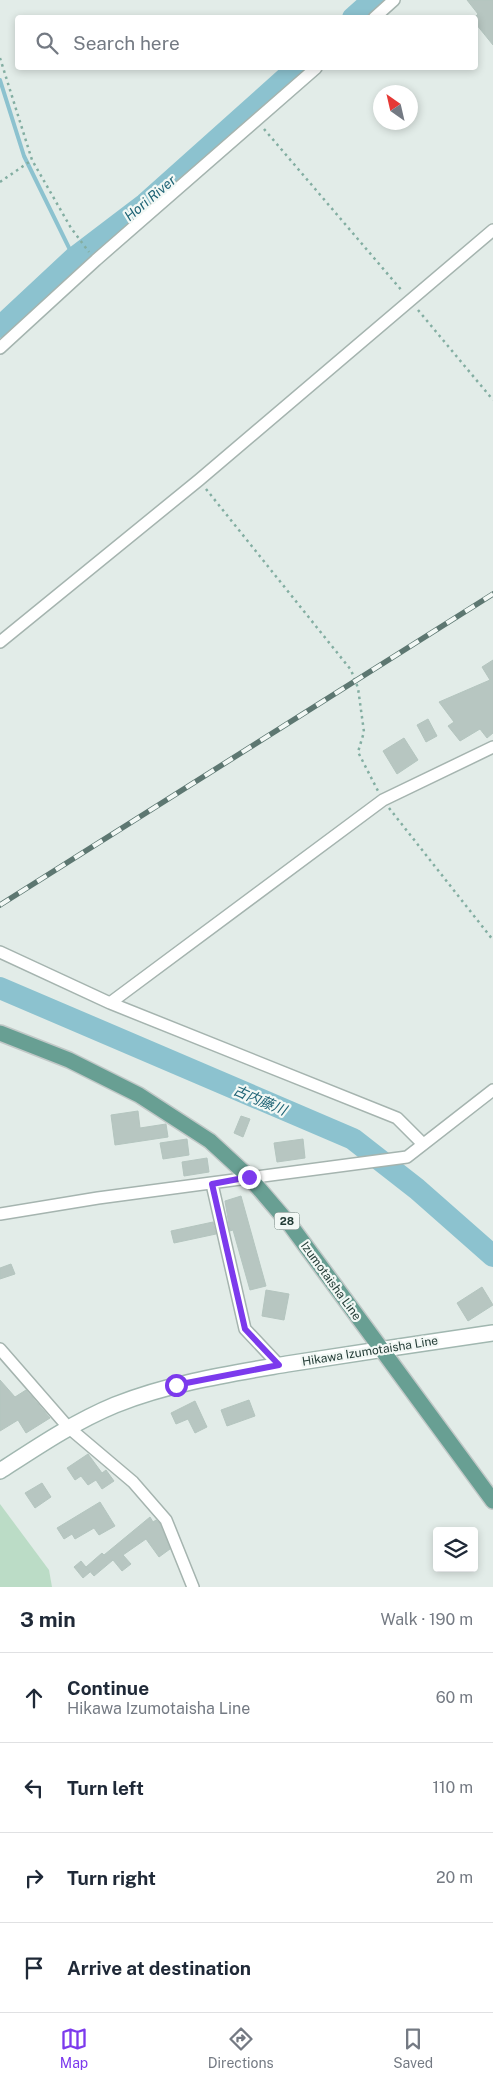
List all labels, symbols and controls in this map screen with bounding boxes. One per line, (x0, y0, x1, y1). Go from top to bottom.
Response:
search box (15, 15, 478, 70)
icon: search (33, 29, 61, 57)
text: Search here (73, 32, 180, 54)
north arrow (373, 85, 418, 130)
water label: Hori River (121, 172, 179, 224)
water label: 古内藤川 (231, 1082, 291, 1119)
route end (238, 1166, 261, 1189)
road number: 28 (274, 1212, 300, 1230)
street label: Izumotaisha Line (298, 1239, 364, 1323)
street label: Hikawa Izumotaisha Line (301, 1333, 439, 1369)
route start (165, 1374, 188, 1397)
map controls (433, 1527, 478, 1572)
button: layers (433, 1527, 478, 1572)
text: 3 min (20, 1607, 76, 1632)
text: Walk · 190 m (381, 1610, 473, 1629)
text: Continue (67, 1677, 149, 1699)
icon: ahead (20, 1684, 48, 1712)
text: 60 m (436, 1688, 473, 1707)
text: Hikawa Izumotaisha Line (67, 1699, 250, 1718)
icon: left (20, 1774, 48, 1802)
text: Turn left (67, 1777, 144, 1799)
text: 110 m (432, 1778, 473, 1797)
icon: right (20, 1864, 48, 1892)
text: Turn right (67, 1867, 156, 1889)
text: 20 m (436, 1868, 473, 1887)
icon: arrive (20, 1954, 48, 1982)
text: Arrive at destination (67, 1957, 251, 1979)
tab: Map (60, 2025, 88, 2071)
tab: Directions (208, 2025, 274, 2071)
tab: Saved (393, 2025, 433, 2071)

